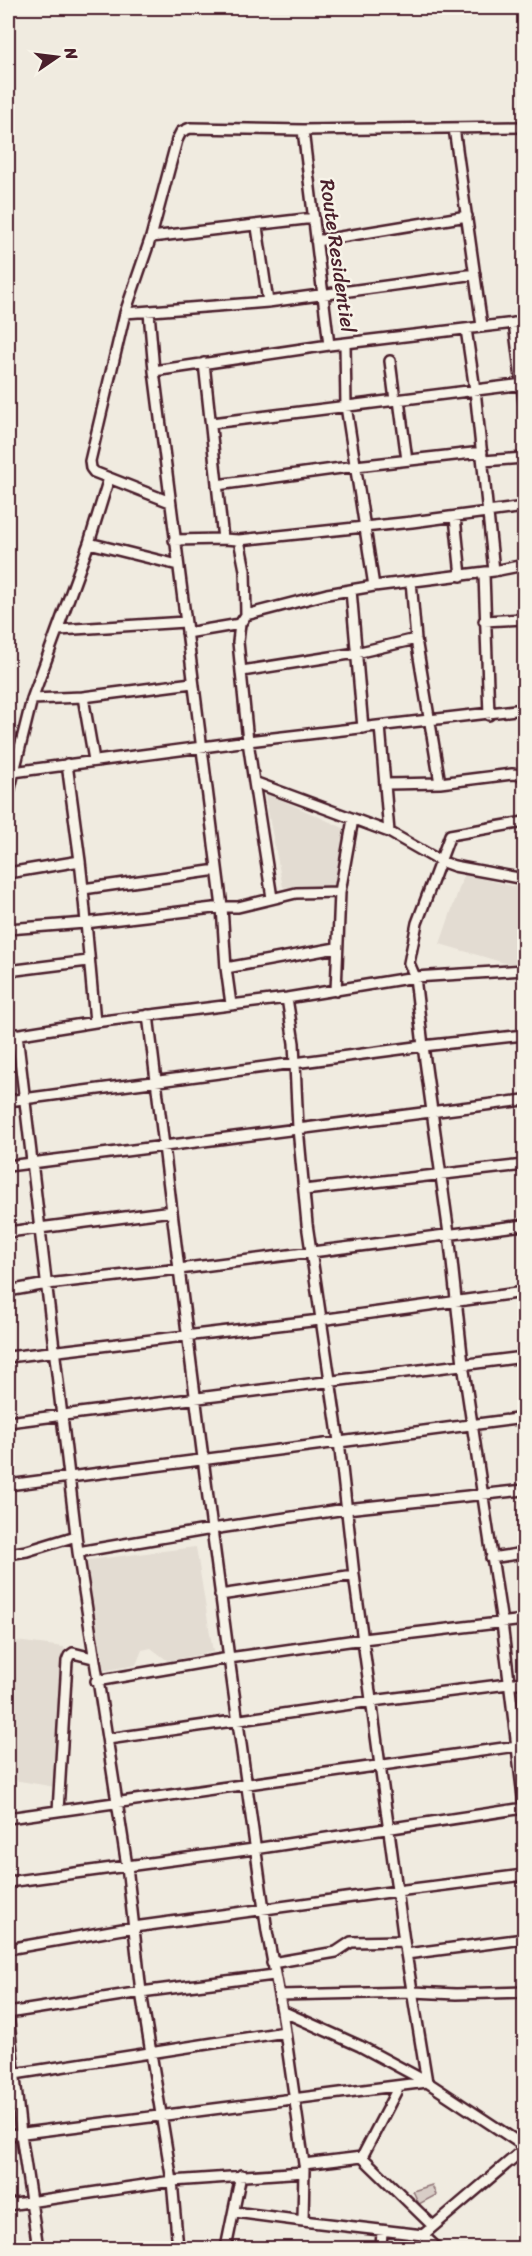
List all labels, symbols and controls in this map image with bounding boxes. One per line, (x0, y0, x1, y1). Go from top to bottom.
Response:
north arrow (27, 27, 87, 87)
text: N (55, 44, 87, 63)
street label: Route Residentiel (309, 177, 366, 336)

